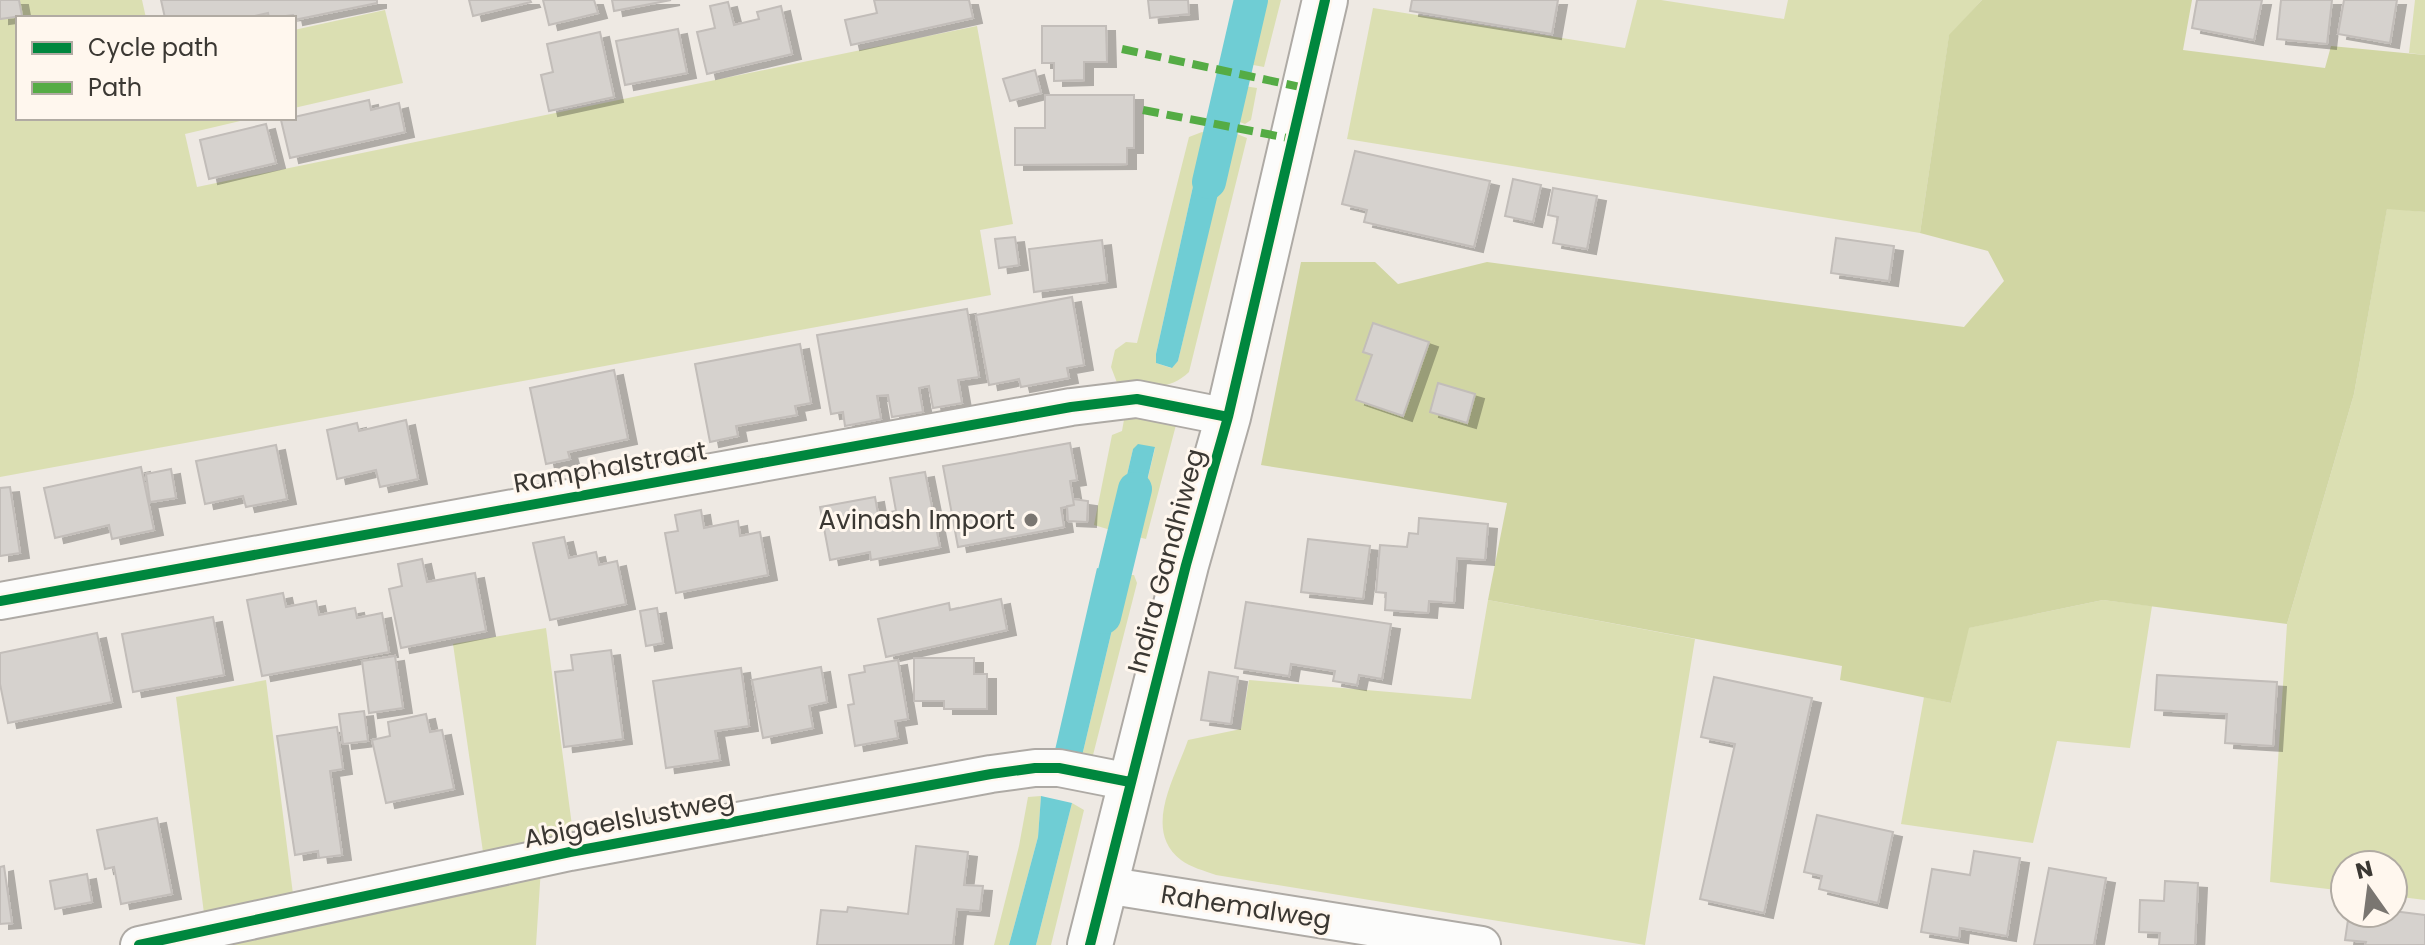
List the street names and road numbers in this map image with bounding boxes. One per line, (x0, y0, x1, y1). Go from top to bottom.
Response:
street label: Ramphalstraat (511, 432, 709, 502)
street label: Indira Gandhiweg (1119, 445, 1213, 677)
street label: Abigaelslustweg (521, 781, 737, 857)
street label: Rahemalweg (1158, 876, 1334, 938)

